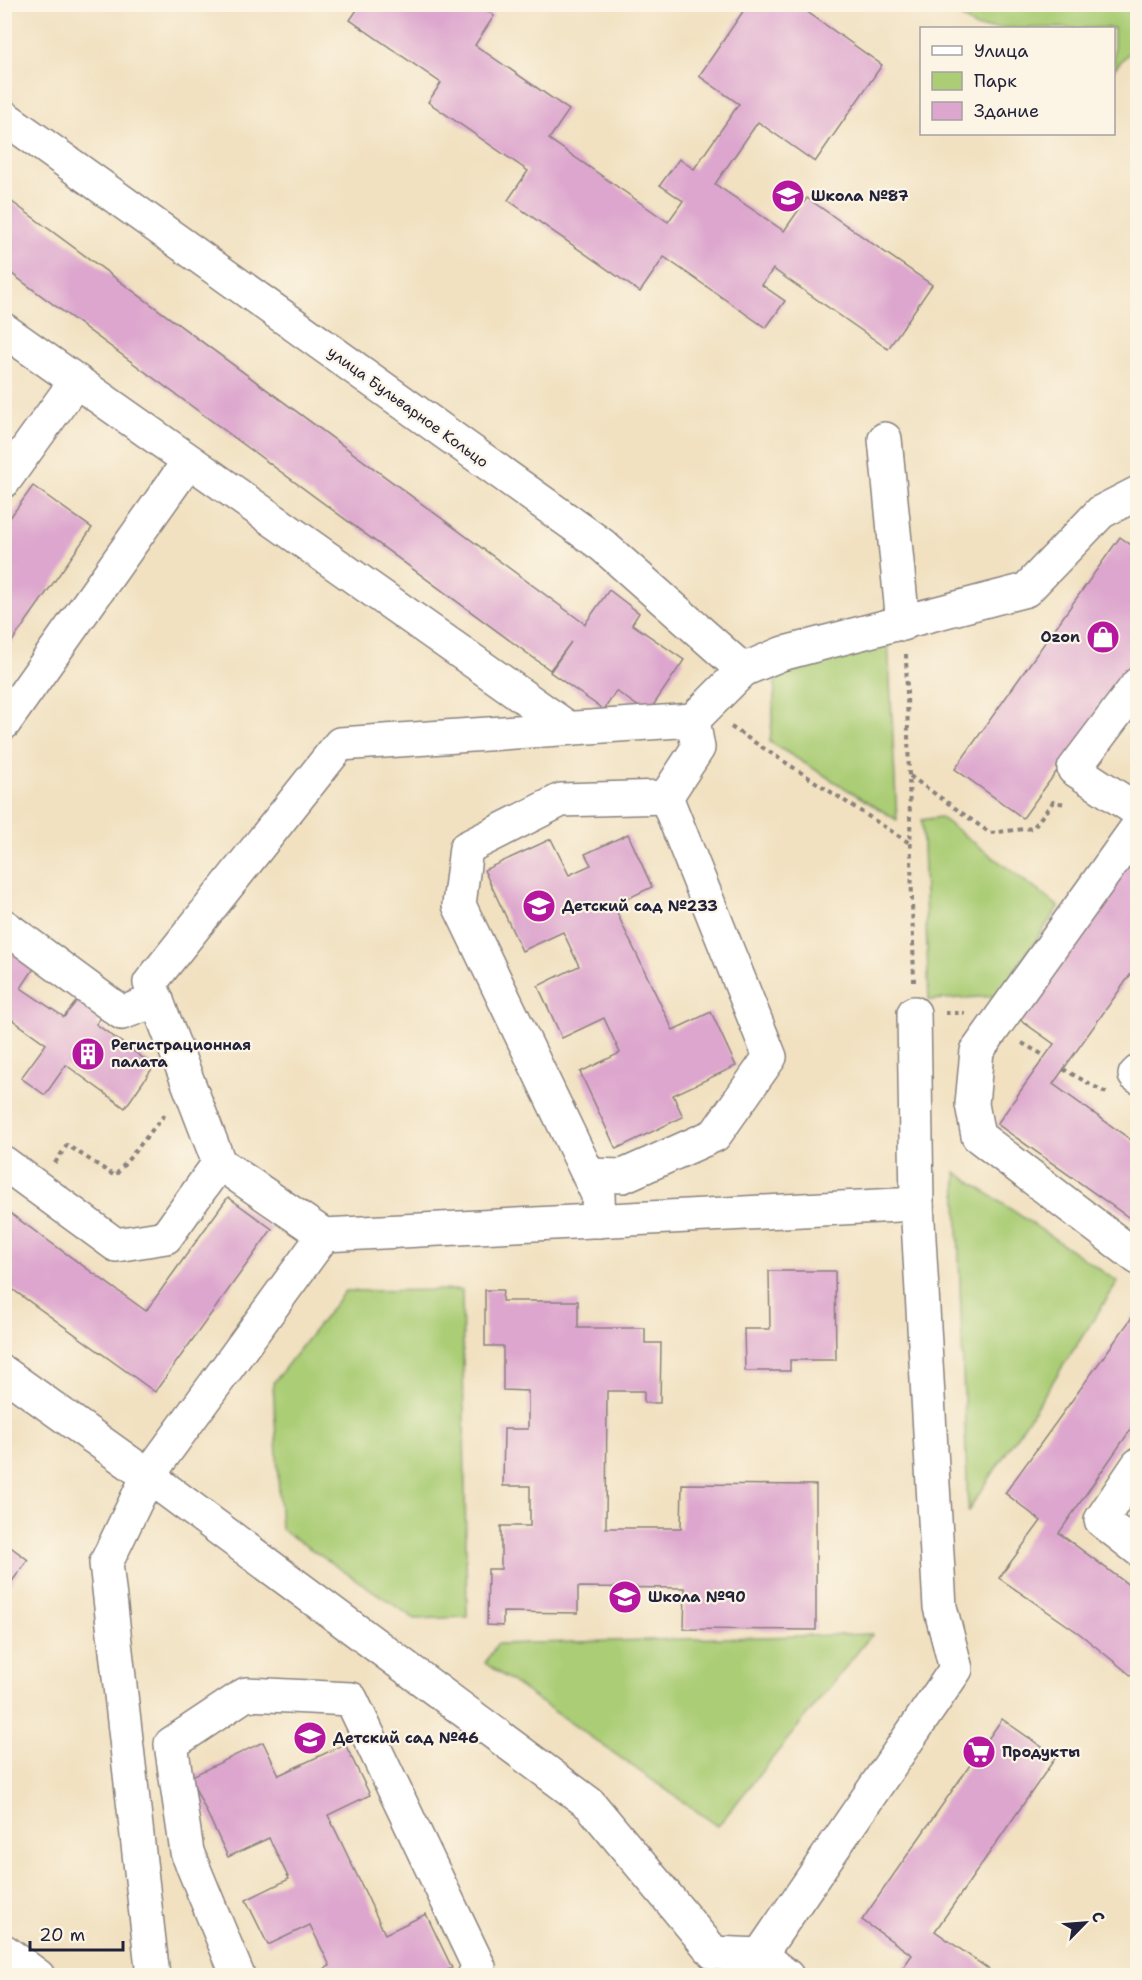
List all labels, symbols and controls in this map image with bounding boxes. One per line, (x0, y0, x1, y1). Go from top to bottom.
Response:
legend (920, 27, 1115, 135)
text: Улица (974, 39, 1028, 63)
text: Парк (974, 69, 1017, 93)
text: Здание (974, 99, 1039, 123)
school or university icon: Школа №87 (770, 178, 806, 214)
place label: Школа №87 (811, 186, 909, 206)
street label: улица Бульварное Кольцо (324, 342, 492, 472)
shop icon: Ozon (1085, 619, 1121, 655)
place label: Ozon (1040, 627, 1080, 647)
school or university icon: Детский сад №233 (521, 888, 557, 924)
place label: Детский сад №233 (562, 896, 718, 916)
place label: Регистрационная палата (111, 1035, 251, 1072)
building icon: Регистрационная палата (70, 1036, 106, 1072)
school or university icon: Школа №90 (607, 1579, 643, 1615)
place label: Школа №90 (648, 1587, 746, 1607)
school or university icon: Детский сад №46 (292, 1720, 328, 1756)
place label: Детский сад №46 (333, 1728, 479, 1748)
supermarket icon: Продукты (961, 1734, 997, 1770)
place label: Продукты (1002, 1742, 1080, 1762)
north arrow (1055, 1893, 1115, 1953)
text: С (1087, 1908, 1110, 1926)
scale bar (30, 1914, 123, 1952)
text: 20 m (39, 1923, 85, 1947)

